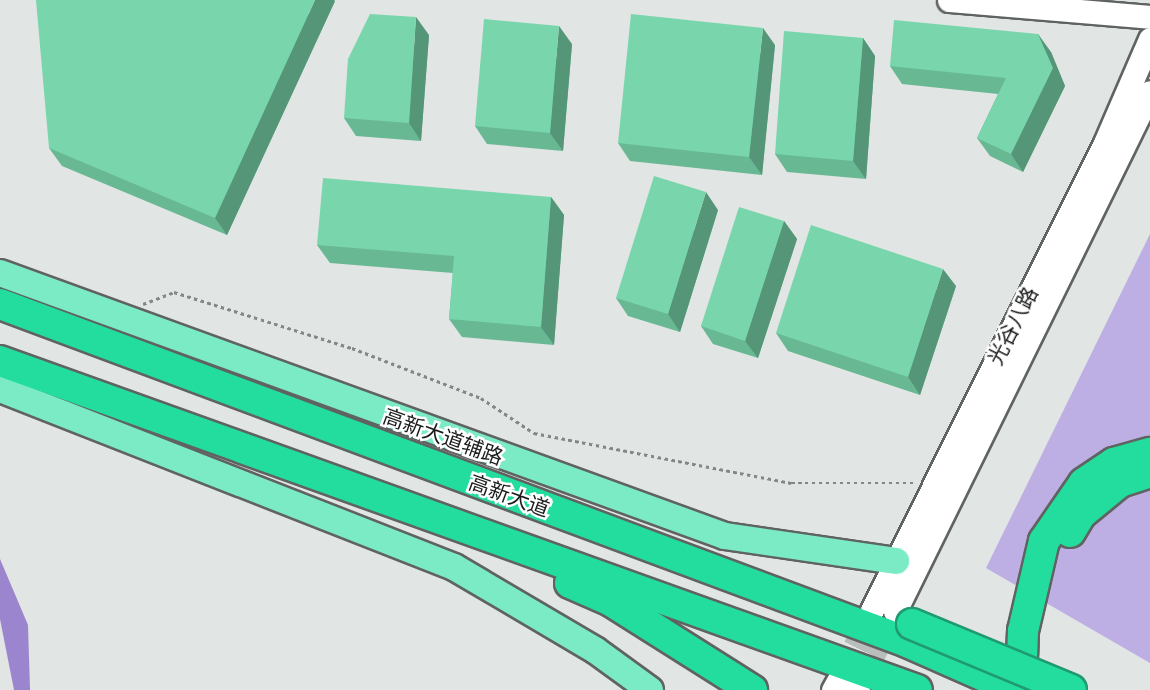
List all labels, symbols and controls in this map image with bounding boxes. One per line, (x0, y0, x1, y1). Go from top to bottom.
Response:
street label: 光谷八路 (983, 283, 1043, 369)
street label: 高新大道辅路 (379, 404, 507, 470)
street label: 高新大道 (465, 470, 553, 522)

